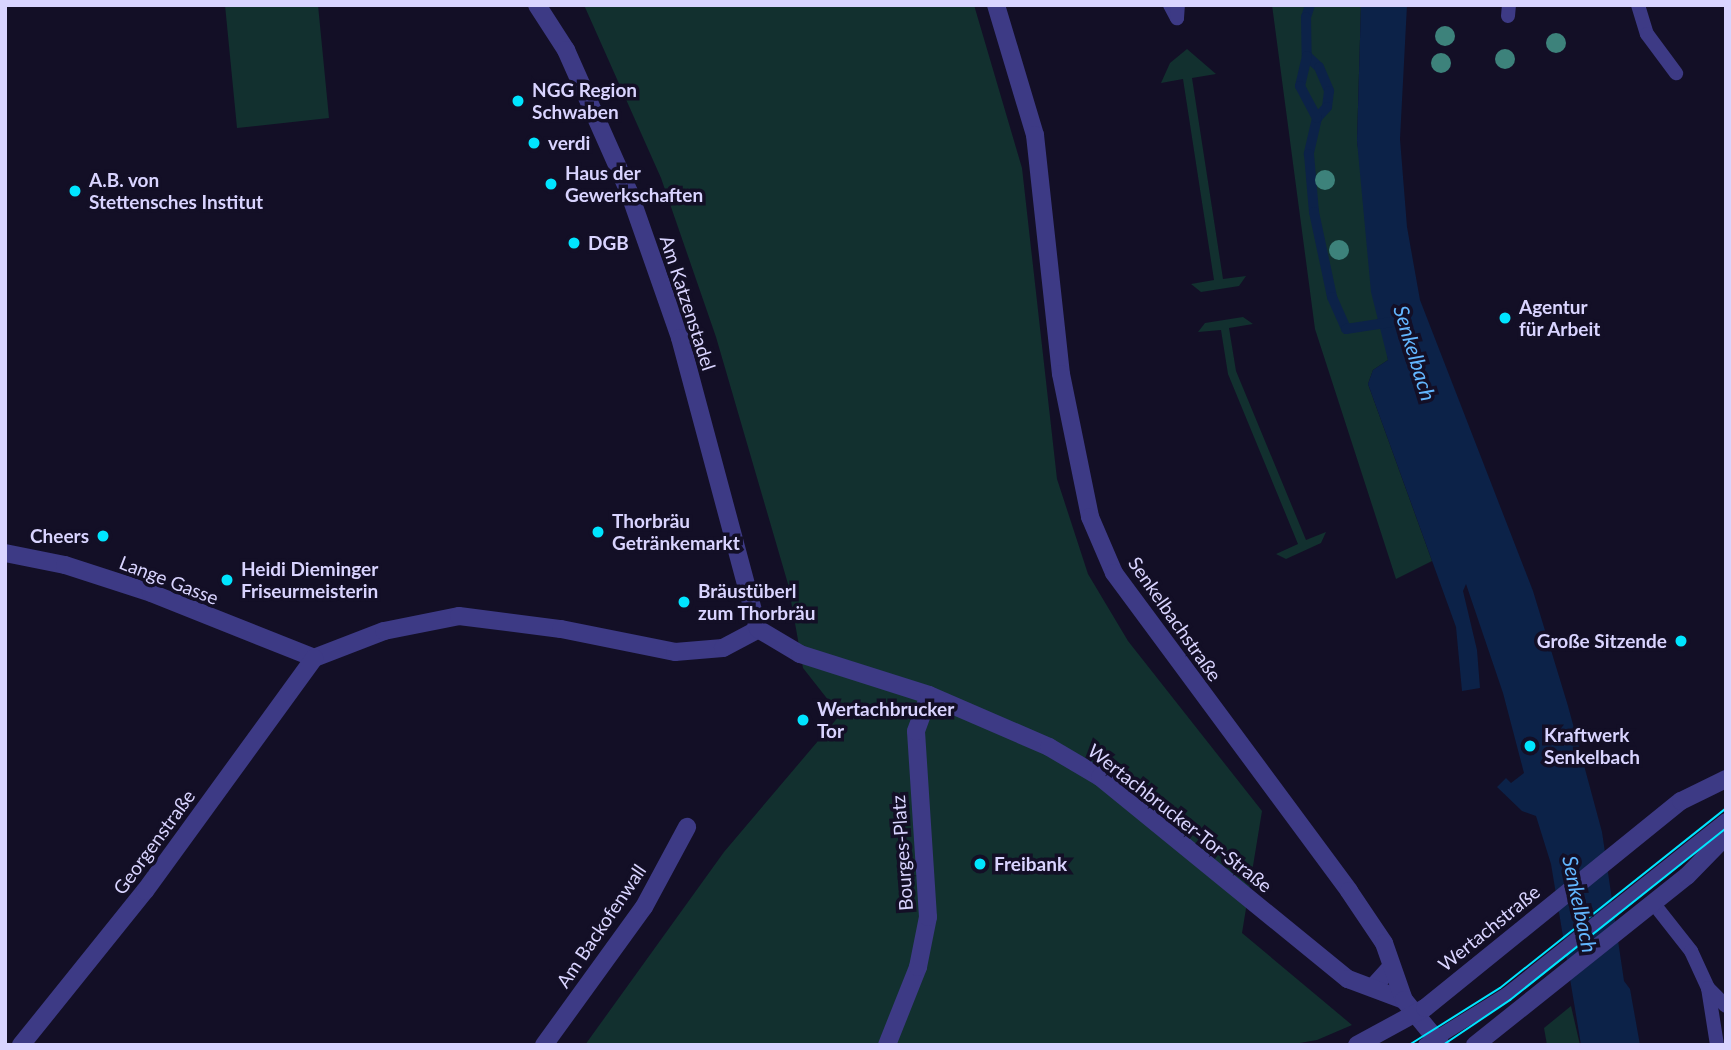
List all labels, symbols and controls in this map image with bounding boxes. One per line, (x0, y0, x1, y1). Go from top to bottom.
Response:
place label: NGG Region Schwaben (532, 79, 637, 123)
marker: NGG Region Schwaben (510, 93, 526, 109)
place label: verdi (548, 132, 590, 154)
marker: verdi (526, 135, 542, 151)
place label: Haus der Gewerkschaften (565, 162, 703, 206)
place label: A.B. von Stettensches Institut (89, 169, 263, 213)
marker: Haus der Gewerkschaften (543, 176, 559, 192)
marker: A.B. von Stettensches Institut (67, 183, 83, 199)
place label: DGB (588, 232, 629, 254)
street label: Am Katzenstadel (655, 233, 721, 373)
marker: DGB (566, 235, 582, 251)
place label: Agentur für Arbeit (1519, 296, 1601, 340)
water label: Senkelbach (1389, 302, 1441, 404)
marker: Agentur für Arbeit (1497, 310, 1513, 326)
place label: Thorbräu Getränkemarkt (612, 510, 740, 554)
marker: Thorbräu Getränkemarkt (590, 524, 606, 540)
place label: Cheers (30, 525, 89, 547)
marker: Cheers (95, 528, 111, 544)
street label: Lange Gasse (116, 551, 222, 609)
street label: Senkelbachstraße (1124, 552, 1226, 686)
place label: Heidi Dieminger Friseurmeisterin (241, 558, 378, 602)
marker: Heidi Dieminger Friseurmeisterin (219, 572, 235, 588)
place label: Bräustüberl zum Thorbräu (698, 580, 816, 624)
marker: Bräustüberl zum Thorbräu (676, 594, 692, 610)
place label: Große Sitzende (1537, 630, 1667, 652)
marker: Große Sitzende (1673, 633, 1689, 649)
place label: Wertachbrucker Tor (817, 698, 954, 742)
marker: Wertachbrucker Tor (795, 712, 811, 728)
place label: Kraftwerk Senkelbach (1544, 724, 1640, 768)
marker: Kraftwerk Senkelbach (1522, 738, 1538, 754)
street label: Wertachbrucker-Tor-Straße (1083, 739, 1277, 897)
street label: Georgenstraße (108, 785, 200, 899)
street label: Bourges-Platz (887, 794, 917, 912)
place label: Freibank (994, 853, 1067, 875)
water label: Senkelbach (1557, 853, 1603, 955)
marker: Freibank (972, 856, 988, 872)
street label: Am Backofenwall (551, 860, 651, 992)
street label: Wertachstraße (1434, 880, 1544, 976)

